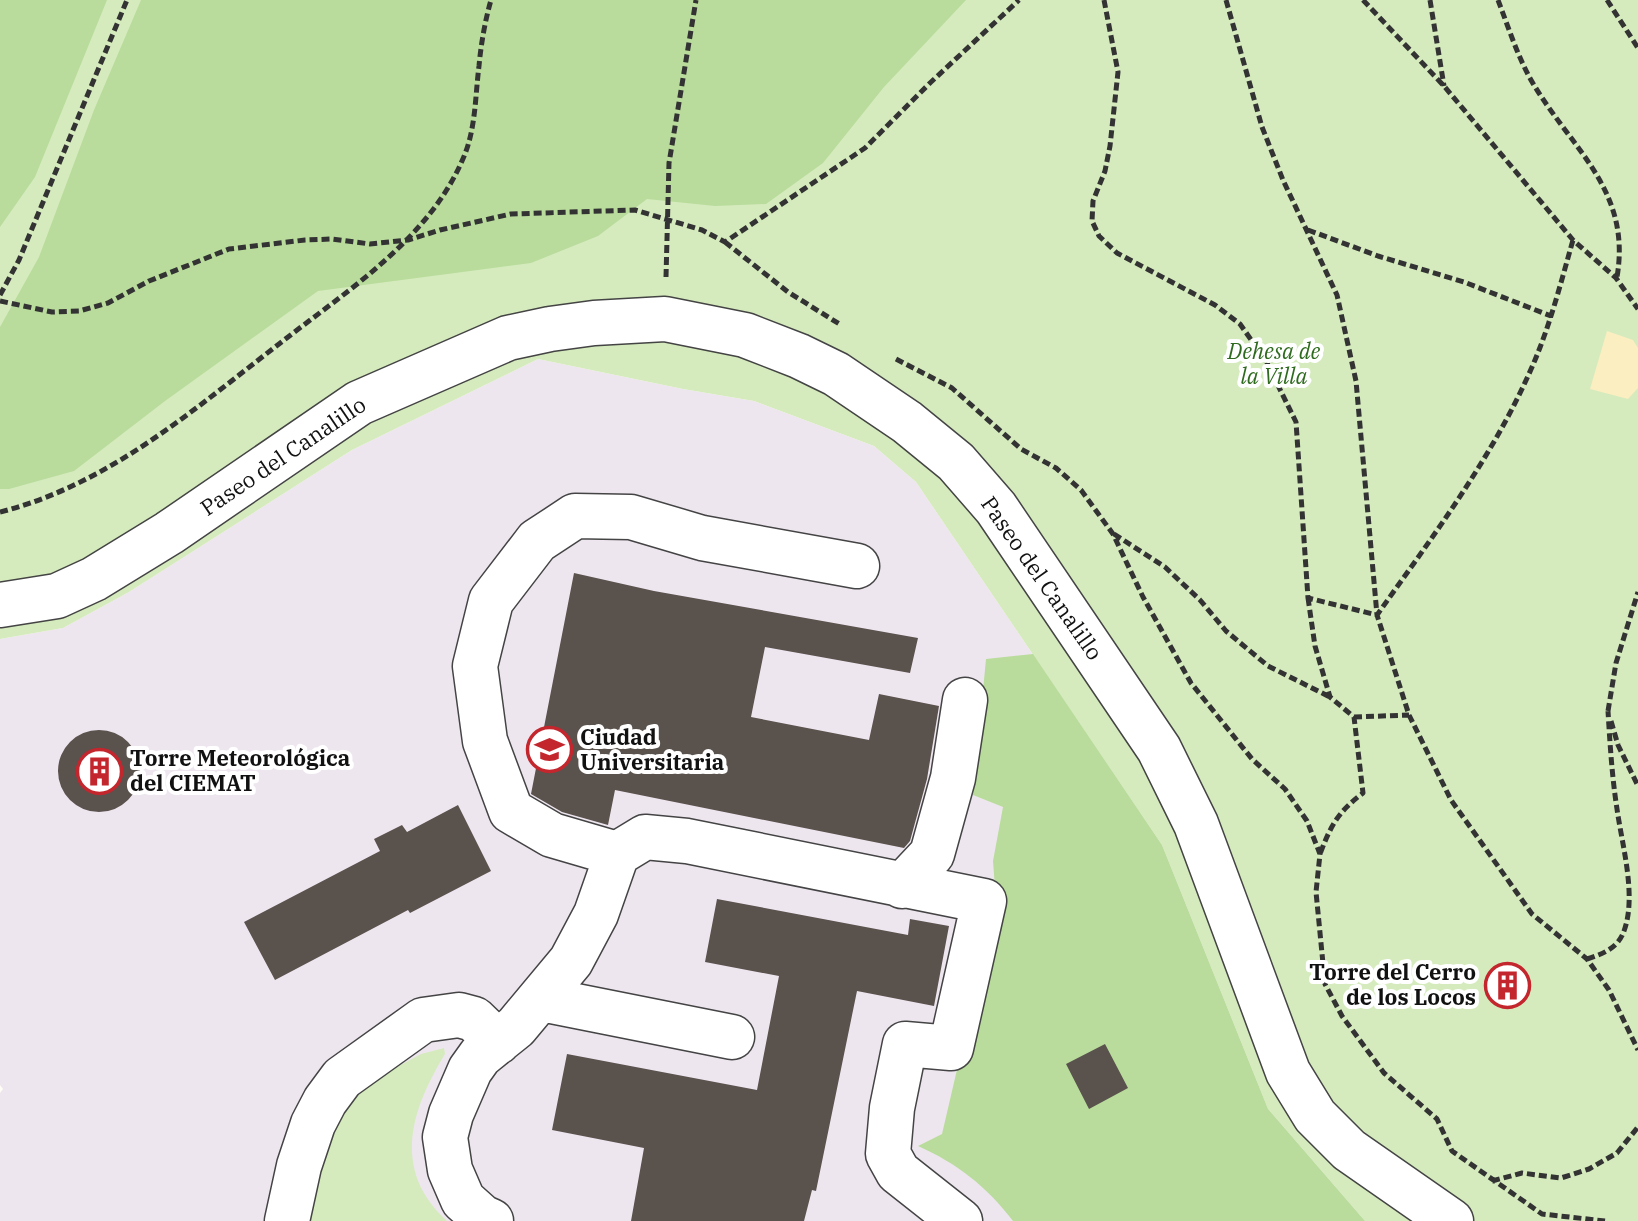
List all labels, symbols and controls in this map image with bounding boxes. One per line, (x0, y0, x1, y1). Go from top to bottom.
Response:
park label: Dehesa de la Villa (1227, 336, 1321, 390)
street label: Paseo del Canalillo (194, 389, 371, 522)
street label: Paseo del Canalillo (975, 490, 1110, 665)
place label: Ciudad Universitaria (580, 722, 724, 776)
school or university icon: Ciudad Universitaria (525, 726, 573, 774)
place label: Torre Meteorológica del CIEMAT (130, 743, 350, 797)
building icon: Torre Meteorológica del CIEMAT (75, 747, 123, 795)
place label: Torre del Cerro de los Locos (1309, 957, 1476, 1011)
building icon: Torre del Cerro de los Locos (1483, 961, 1531, 1009)

